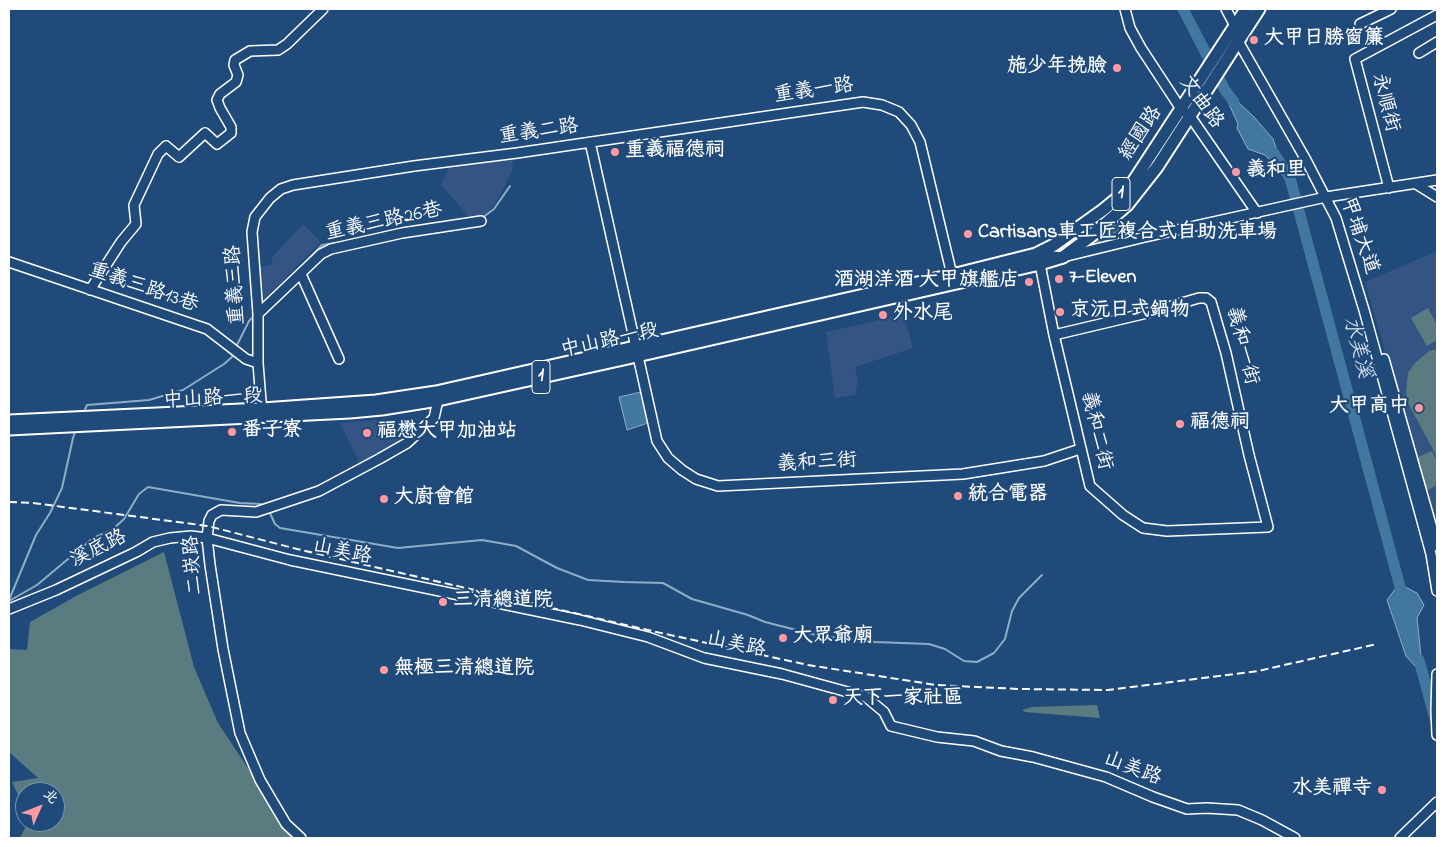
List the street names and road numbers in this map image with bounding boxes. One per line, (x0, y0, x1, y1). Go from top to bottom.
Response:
street label: 永順街 (1365, 71, 1403, 135)
street label: 文曲路 (1173, 72, 1227, 134)
street label: 重義一路 (773, 75, 855, 109)
street label: 經國路 (1115, 102, 1169, 166)
street label: 重義二路 (498, 116, 580, 150)
road number: 1 (1112, 178, 1130, 210)
street label: 甲埔大道 (1334, 194, 1382, 278)
street label: 重義三路26巷 (323, 199, 445, 247)
street label: 重義三路 (223, 244, 251, 326)
street label: 重義三路13巷 (85, 259, 201, 319)
street label: 義和一街 (1220, 304, 1262, 388)
street label: 中山路一段 (559, 320, 661, 364)
road number: 1 (532, 361, 550, 394)
street label: 中山路一段 (162, 385, 264, 415)
street label: 義和二街 (1074, 389, 1116, 473)
street label: 義和三街 (776, 450, 858, 478)
street label: 溪底路 (67, 526, 131, 574)
street label: 二崁路 (180, 534, 210, 596)
street label: 山美路 (310, 535, 374, 571)
street label: 山美路 (704, 628, 768, 664)
street label: 山美路 (1100, 748, 1164, 792)

